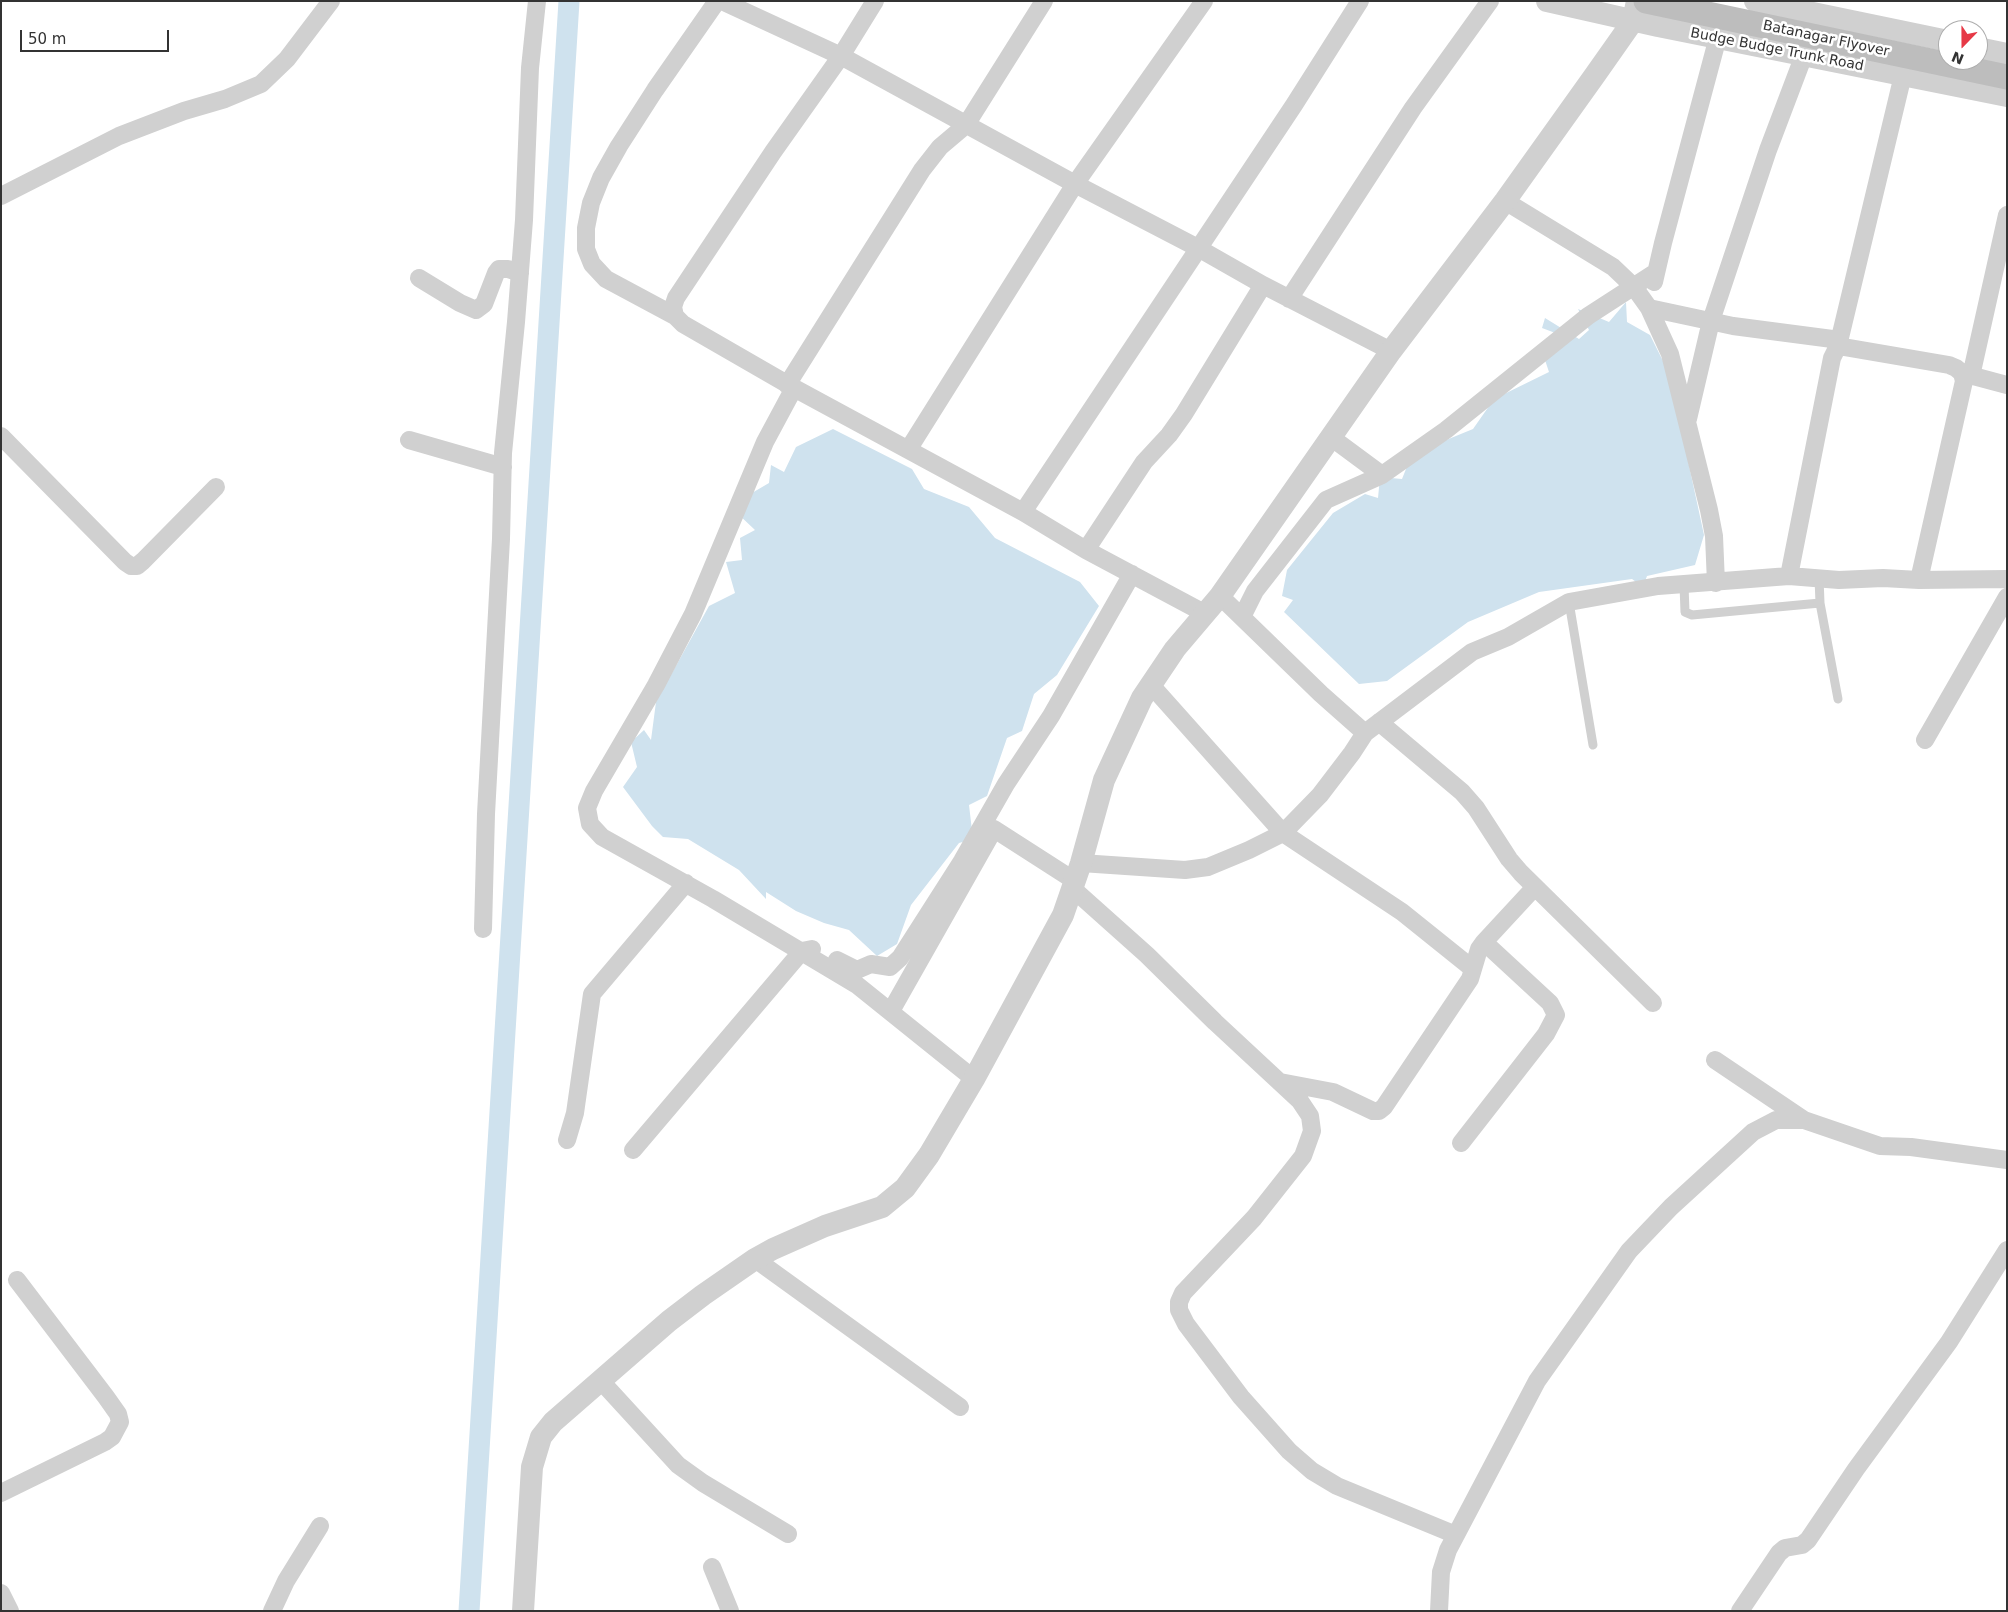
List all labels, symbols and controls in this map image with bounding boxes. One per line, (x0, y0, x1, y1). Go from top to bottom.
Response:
street label: Batanagar Flyover (1761, 17, 1891, 61)
scale bar (22, 20, 171, 52)
north arrow (1938, 20, 1988, 70)
street label: Budge Budge Trunk Road (1689, 25, 1865, 75)
text: 50 m (28, 30, 66, 48)
text: N (1949, 48, 1966, 68)

